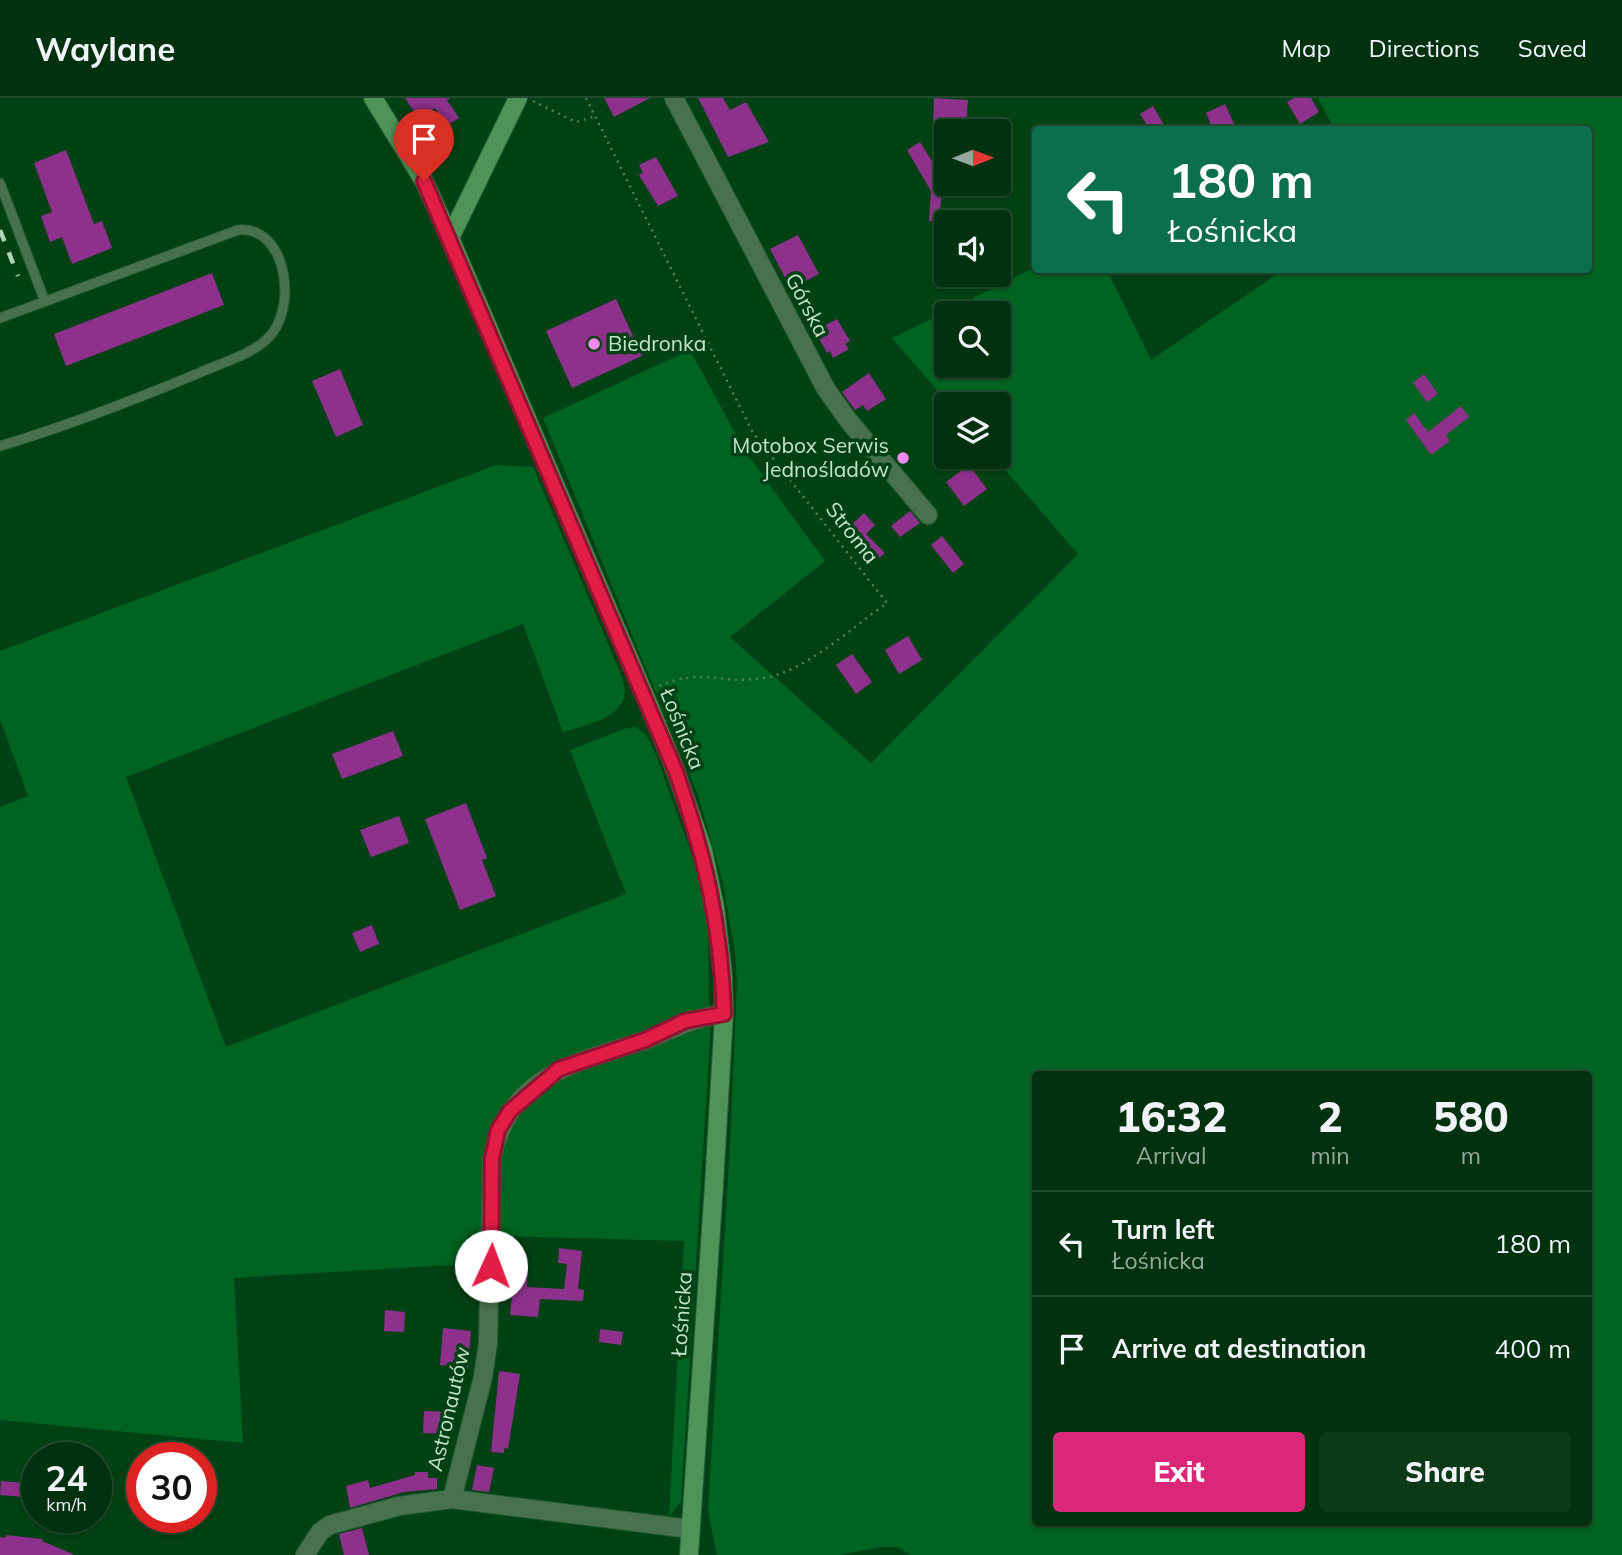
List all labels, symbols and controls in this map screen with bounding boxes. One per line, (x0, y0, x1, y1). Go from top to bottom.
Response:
text: Waylane (35, 28, 175, 69)
text: Map (1281, 33, 1331, 63)
text: Directions (1369, 33, 1480, 63)
text: Saved (1518, 33, 1587, 63)
pin (394, 109, 454, 181)
north arrow (934, 119, 1012, 196)
map controls (934, 119, 1011, 469)
icon: arrive (405, 120, 443, 158)
text: 180 m (1168, 149, 1314, 210)
icon: left (1053, 154, 1144, 245)
button: sound (934, 210, 1011, 287)
text: Łośnicka (1168, 210, 1297, 250)
street label: Górska (780, 268, 835, 341)
button: search (934, 301, 1011, 378)
place label: Biedronka (608, 330, 706, 356)
marker: Biedronka (586, 336, 602, 352)
button: layers (934, 392, 1011, 469)
place label: Motobox Serwis Jednośladów (732, 432, 889, 482)
marker: Motobox Serwis Jednośladów (895, 450, 911, 466)
street label: Stroma (821, 496, 885, 568)
street label: Łośnicka (655, 684, 711, 773)
text: 16:32 (1115, 1090, 1227, 1143)
text: 2 (1317, 1090, 1343, 1143)
text: 580 (1433, 1090, 1509, 1143)
text: Arrival (1136, 1141, 1206, 1170)
text: min (1310, 1141, 1350, 1170)
text: m (1461, 1141, 1481, 1170)
text: Turn left (1112, 1213, 1214, 1246)
icon: left (1053, 1225, 1091, 1263)
text: 180 m (1495, 1227, 1571, 1260)
position arrow (454, 1229, 528, 1303)
text: Łośnicka (1112, 1246, 1205, 1275)
street label: Łośnicka (665, 1271, 697, 1358)
icon: arrive (1053, 1330, 1091, 1368)
text: Arrive at destination (1112, 1332, 1367, 1365)
text: 400 m (1495, 1332, 1571, 1365)
street label: Astronautów (421, 1344, 475, 1473)
button: Exit (1053, 1432, 1305, 1512)
button: Share (1319, 1432, 1571, 1512)
speed limit sign: 30 (126, 1442, 217, 1533)
text: 24 (45, 1456, 88, 1500)
text: km/h (46, 1493, 87, 1516)

